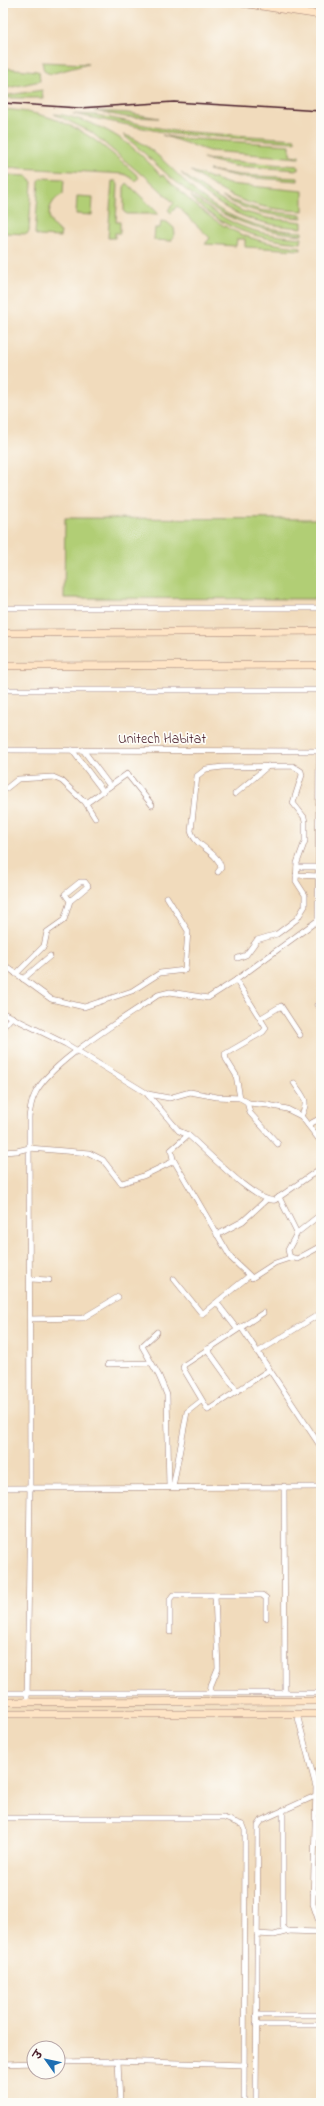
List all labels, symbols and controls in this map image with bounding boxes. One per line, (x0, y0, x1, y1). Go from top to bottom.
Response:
street label: Unitech Habitat (118, 729, 206, 750)
north arrow (26, 2040, 66, 2080)
text: उ (29, 2046, 48, 2063)

